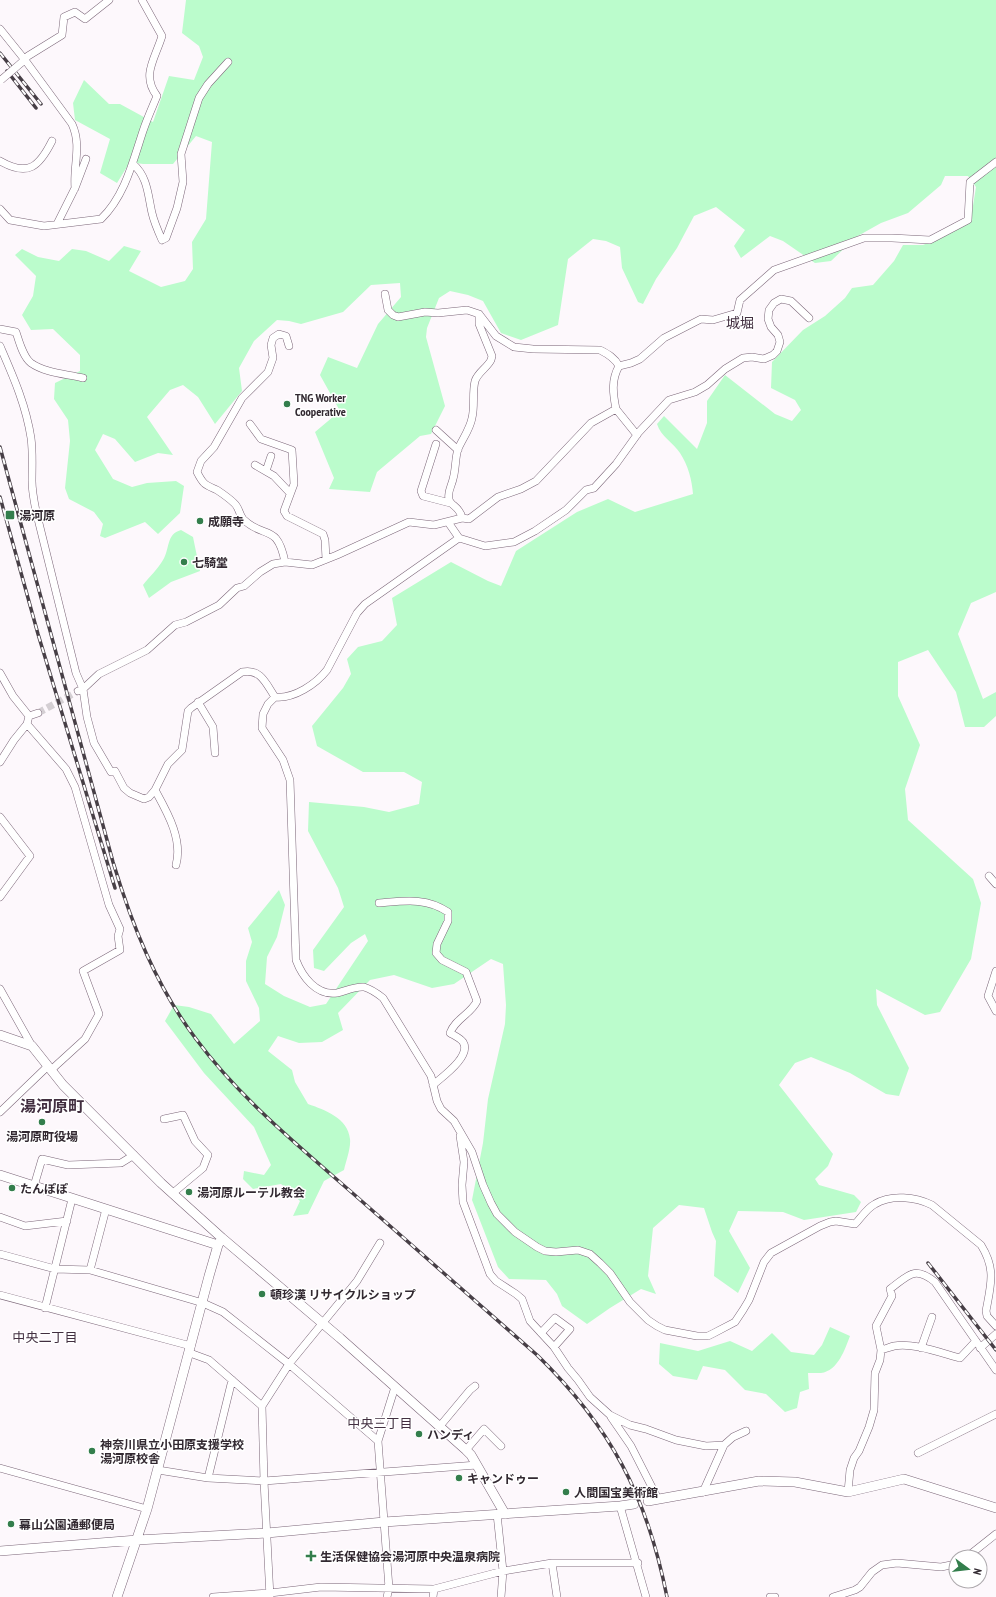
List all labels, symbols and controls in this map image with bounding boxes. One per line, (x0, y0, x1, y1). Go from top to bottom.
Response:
district label: 城堀 (726, 314, 754, 332)
place label: TNG Worker Cooperative (295, 390, 346, 419)
marker: TNG Worker Cooperative (282, 399, 292, 409)
place label: 湯河原 (19, 508, 55, 523)
marker: 湯河原 (4, 509, 16, 521)
place label: 成願寺 (208, 514, 244, 529)
marker: 成願寺 (195, 516, 205, 526)
place label: 七騎堂 (192, 555, 228, 570)
marker: 七騎堂 (179, 557, 189, 567)
district label: 湯河原町 (20, 1096, 84, 1116)
marker: 湯河原町役場 (37, 1117, 47, 1127)
place label: 湯河原町役場 (6, 1129, 78, 1144)
place label: たんぽぽ (20, 1181, 68, 1196)
marker: たんぽぽ (7, 1183, 17, 1193)
place label: 湯河原ルーテル教会 (197, 1185, 305, 1200)
marker: 湯河原ルーテル教会 (184, 1187, 194, 1197)
place label: 頓珍漢 リサイクルショップ (270, 1287, 416, 1302)
marker: 頓珍漢 リサイクルショップ (257, 1289, 267, 1299)
district label: 中央二丁目 (12, 1329, 78, 1346)
district label: 中央三丁目 (347, 1415, 413, 1432)
place label: ハンディ (427, 1427, 474, 1442)
marker: ハンディ (414, 1429, 424, 1439)
place label: 神奈川県立小田原支援学校 湯河原校舎 (100, 1437, 244, 1466)
marker: 神奈川県立小田原支援学校 湯河原校舎 (87, 1446, 97, 1456)
place label: キャンドゥー (467, 1471, 539, 1486)
marker: キャンドゥー (454, 1473, 464, 1483)
place label: 人間国宝美術館 (574, 1485, 658, 1500)
marker: 人間国宝美術館 (561, 1487, 571, 1497)
place label: 幕山公園通郵便局 (19, 1517, 115, 1532)
marker: 幕山公園通郵便局 (6, 1519, 16, 1529)
place label: 生活保健協会湯河原中央温泉病院 (320, 1549, 500, 1564)
north arrow (948, 1549, 988, 1589)
marker: 生活保健協会湯河原中央温泉病院 (305, 1550, 317, 1562)
text: N (970, 1567, 985, 1576)

